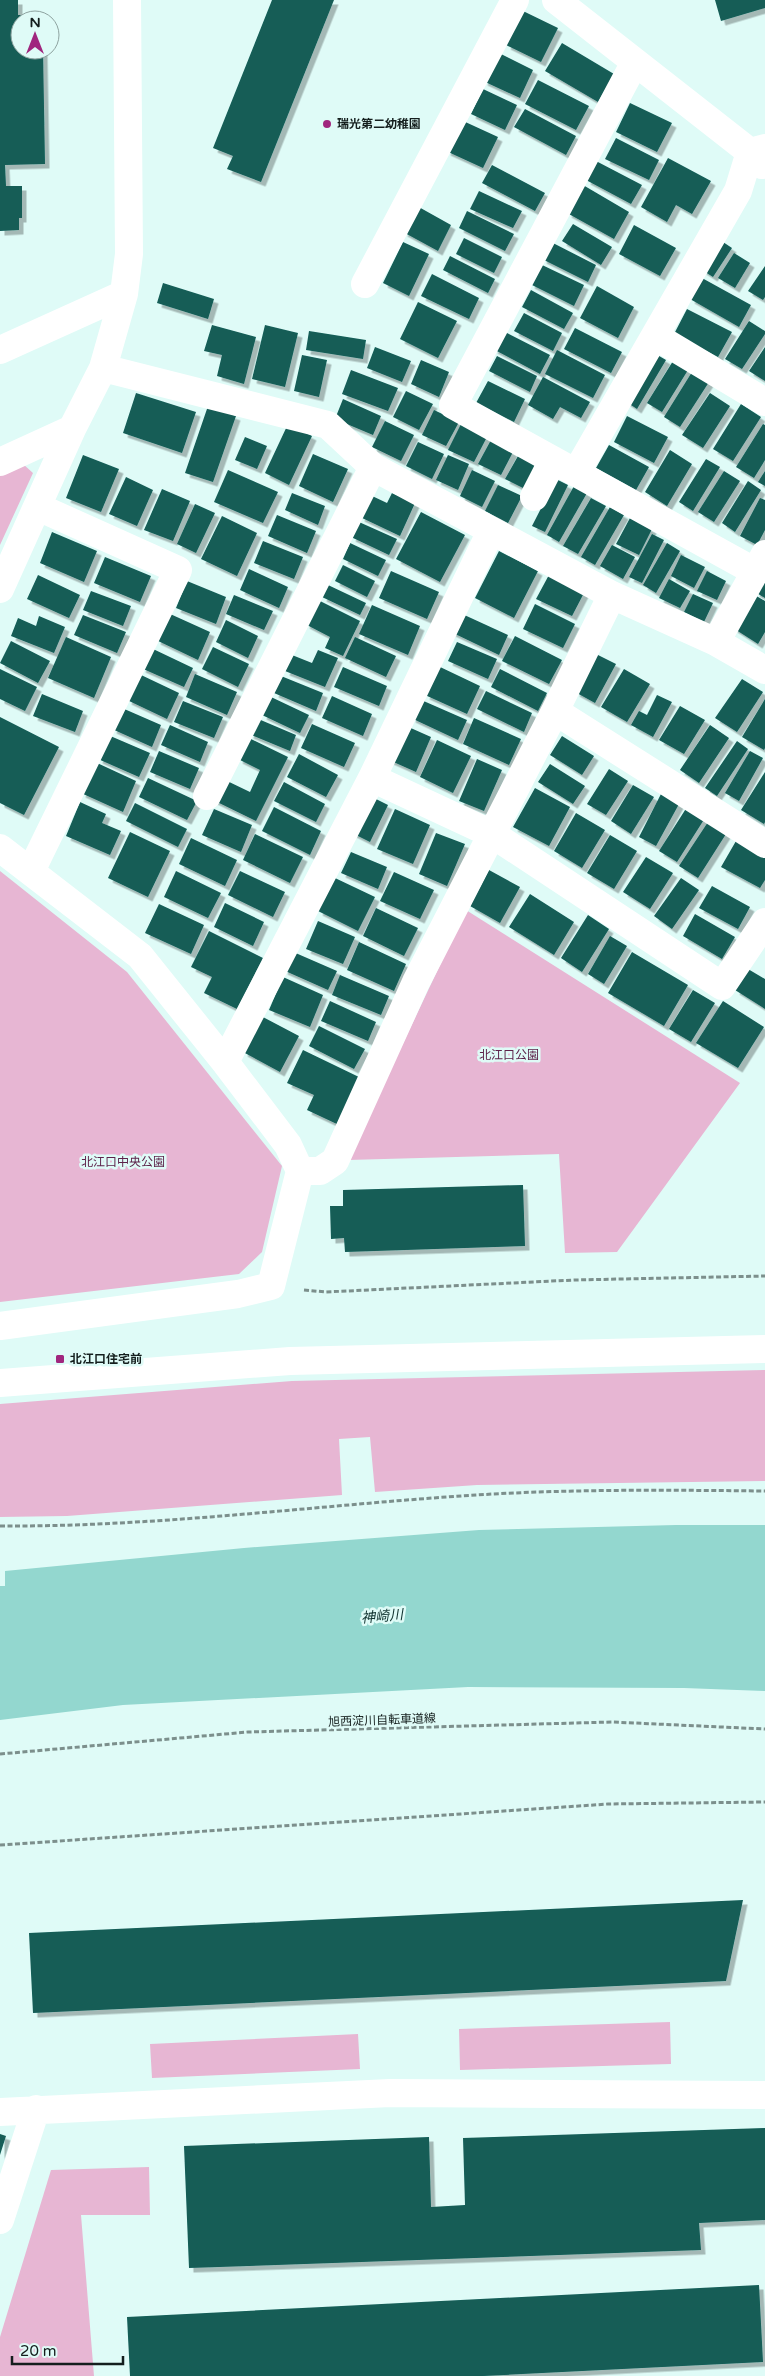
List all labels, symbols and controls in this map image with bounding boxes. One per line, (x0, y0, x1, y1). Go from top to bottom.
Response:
north arrow (10, 10, 60, 60)
text: N (29, 14, 41, 31)
place label: 瑞光第二幼稚園 (337, 117, 421, 131)
marker: 瑞光第二幼稚園 (321, 118, 333, 130)
park label: 北江口公園 (479, 1048, 539, 1062)
park label: 北江口中央公園 (81, 1155, 165, 1169)
place label: 北江口住宅前 (70, 1352, 142, 1366)
marker: 北江口住宅前 (54, 1353, 66, 1365)
water label: 神崎川 (360, 1606, 406, 1627)
street label: 旭西淀川自転車道線 (328, 1711, 436, 1729)
scale bar (12, 2334, 124, 2366)
text: 20 m (20, 2342, 57, 2360)

